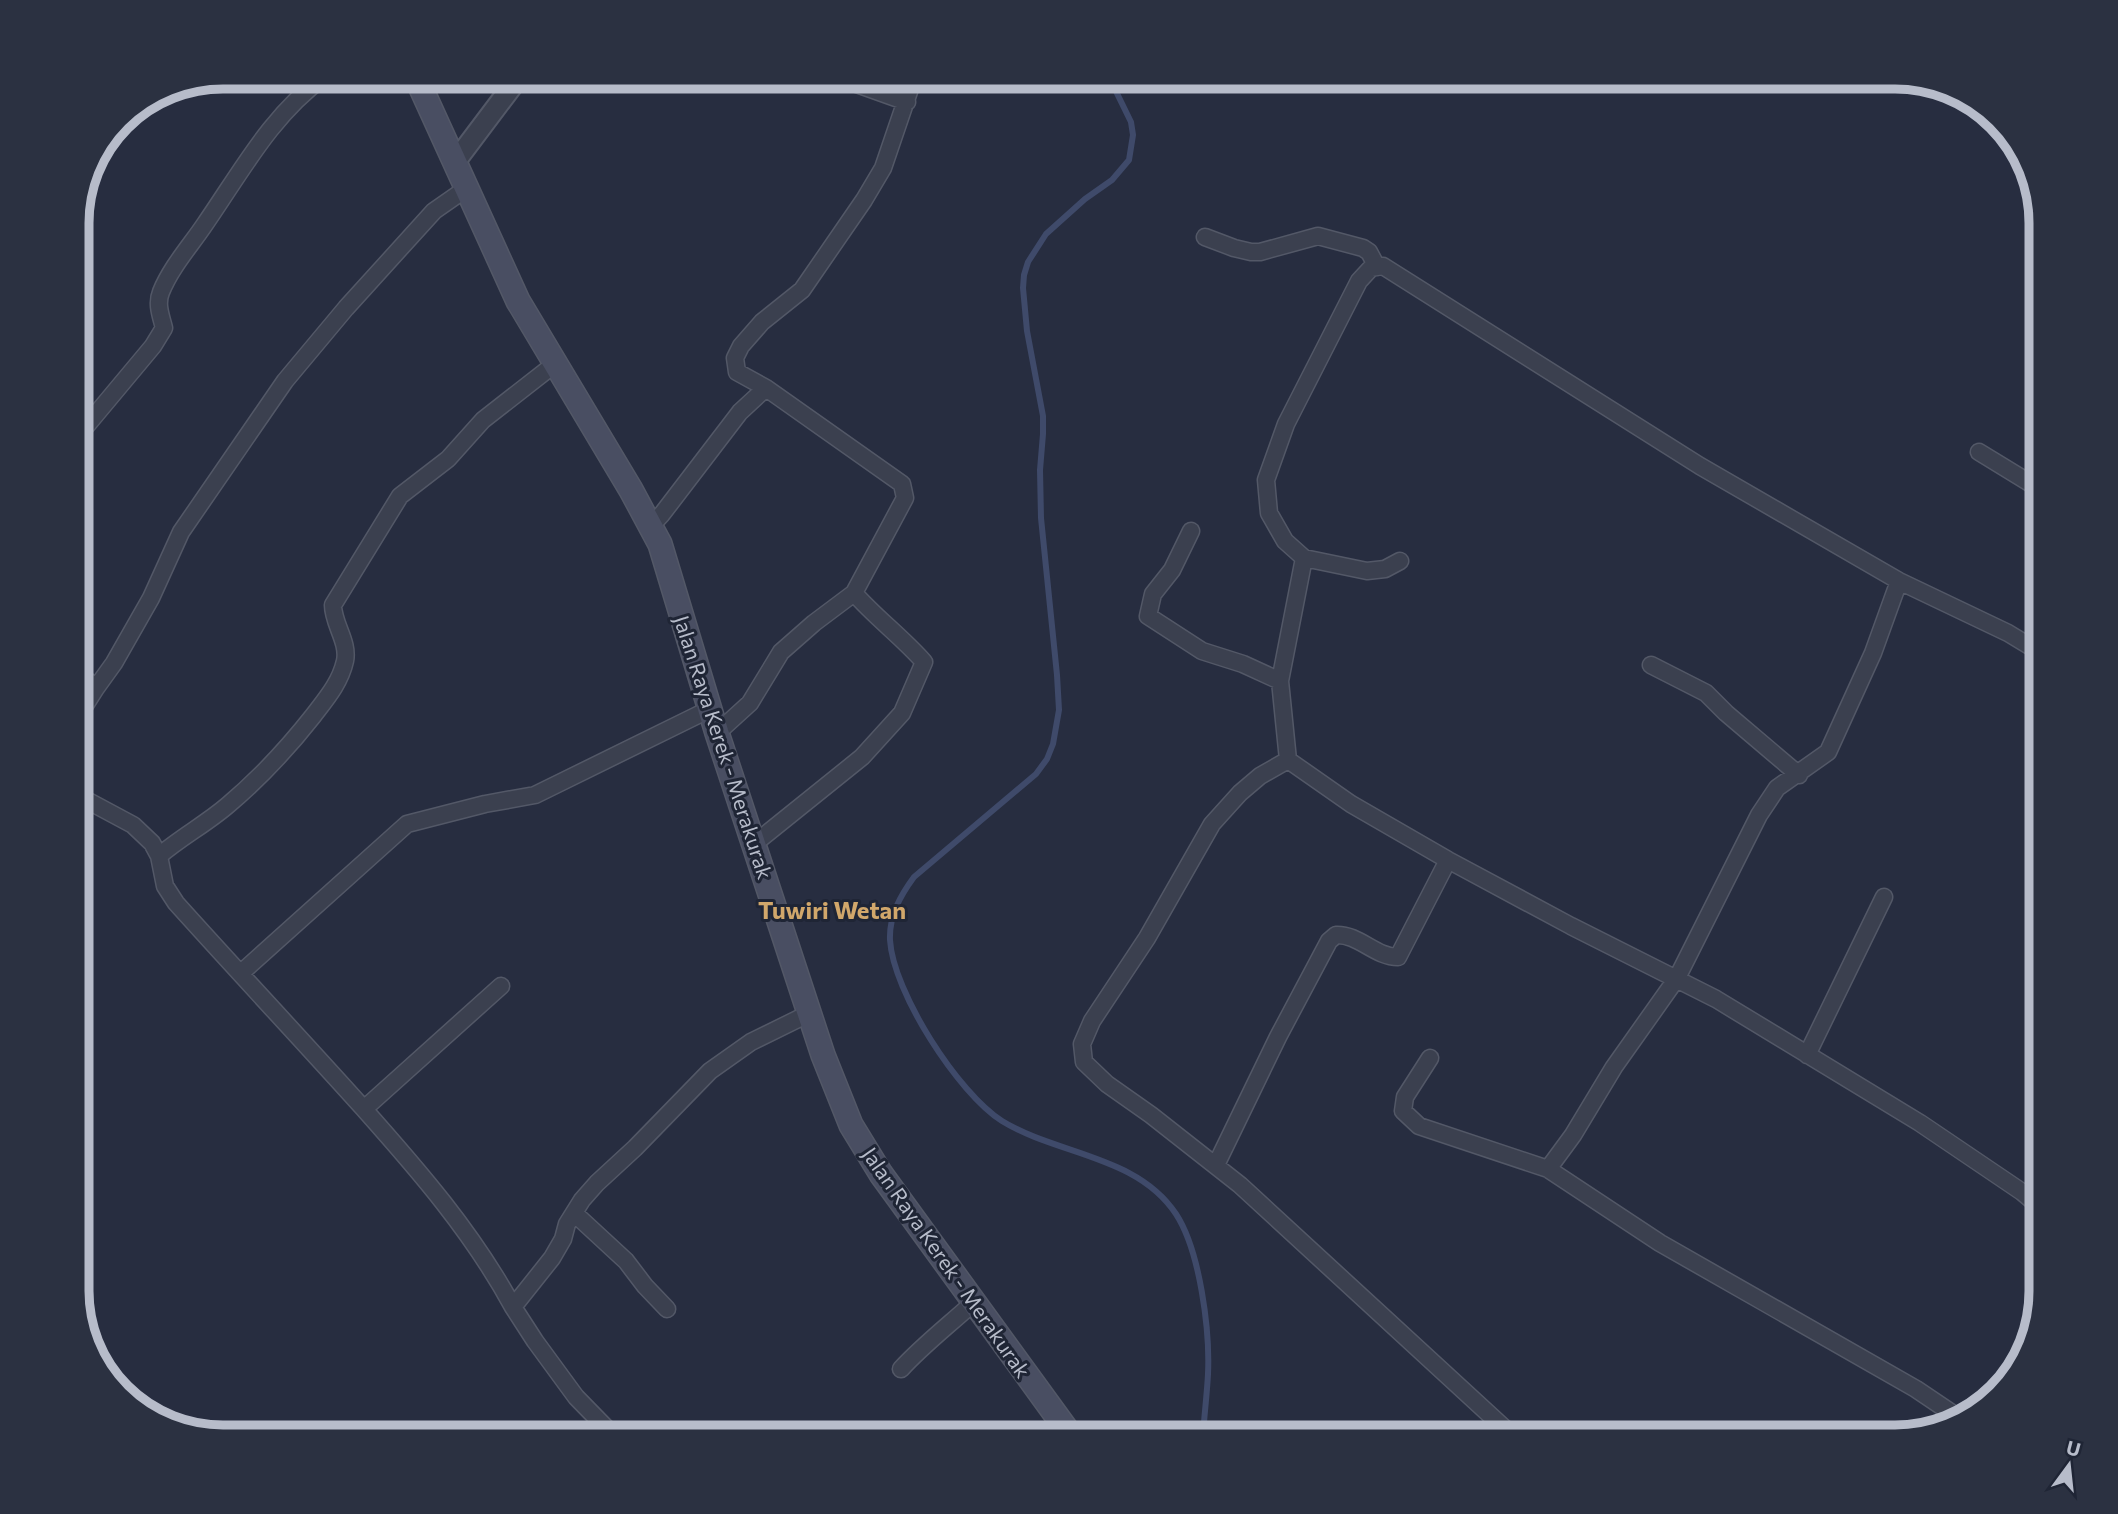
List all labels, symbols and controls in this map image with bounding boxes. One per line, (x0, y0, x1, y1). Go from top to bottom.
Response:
street label: Jalan Raya Kerek - Merakurak (670, 612, 778, 882)
district label: Tuwiri Wetan (758, 895, 906, 924)
street label: Jalan Raya Kerek - Merakurak (858, 1142, 1036, 1382)
north arrow (2034, 1430, 2104, 1500)
text: U (2064, 1435, 2083, 1461)

